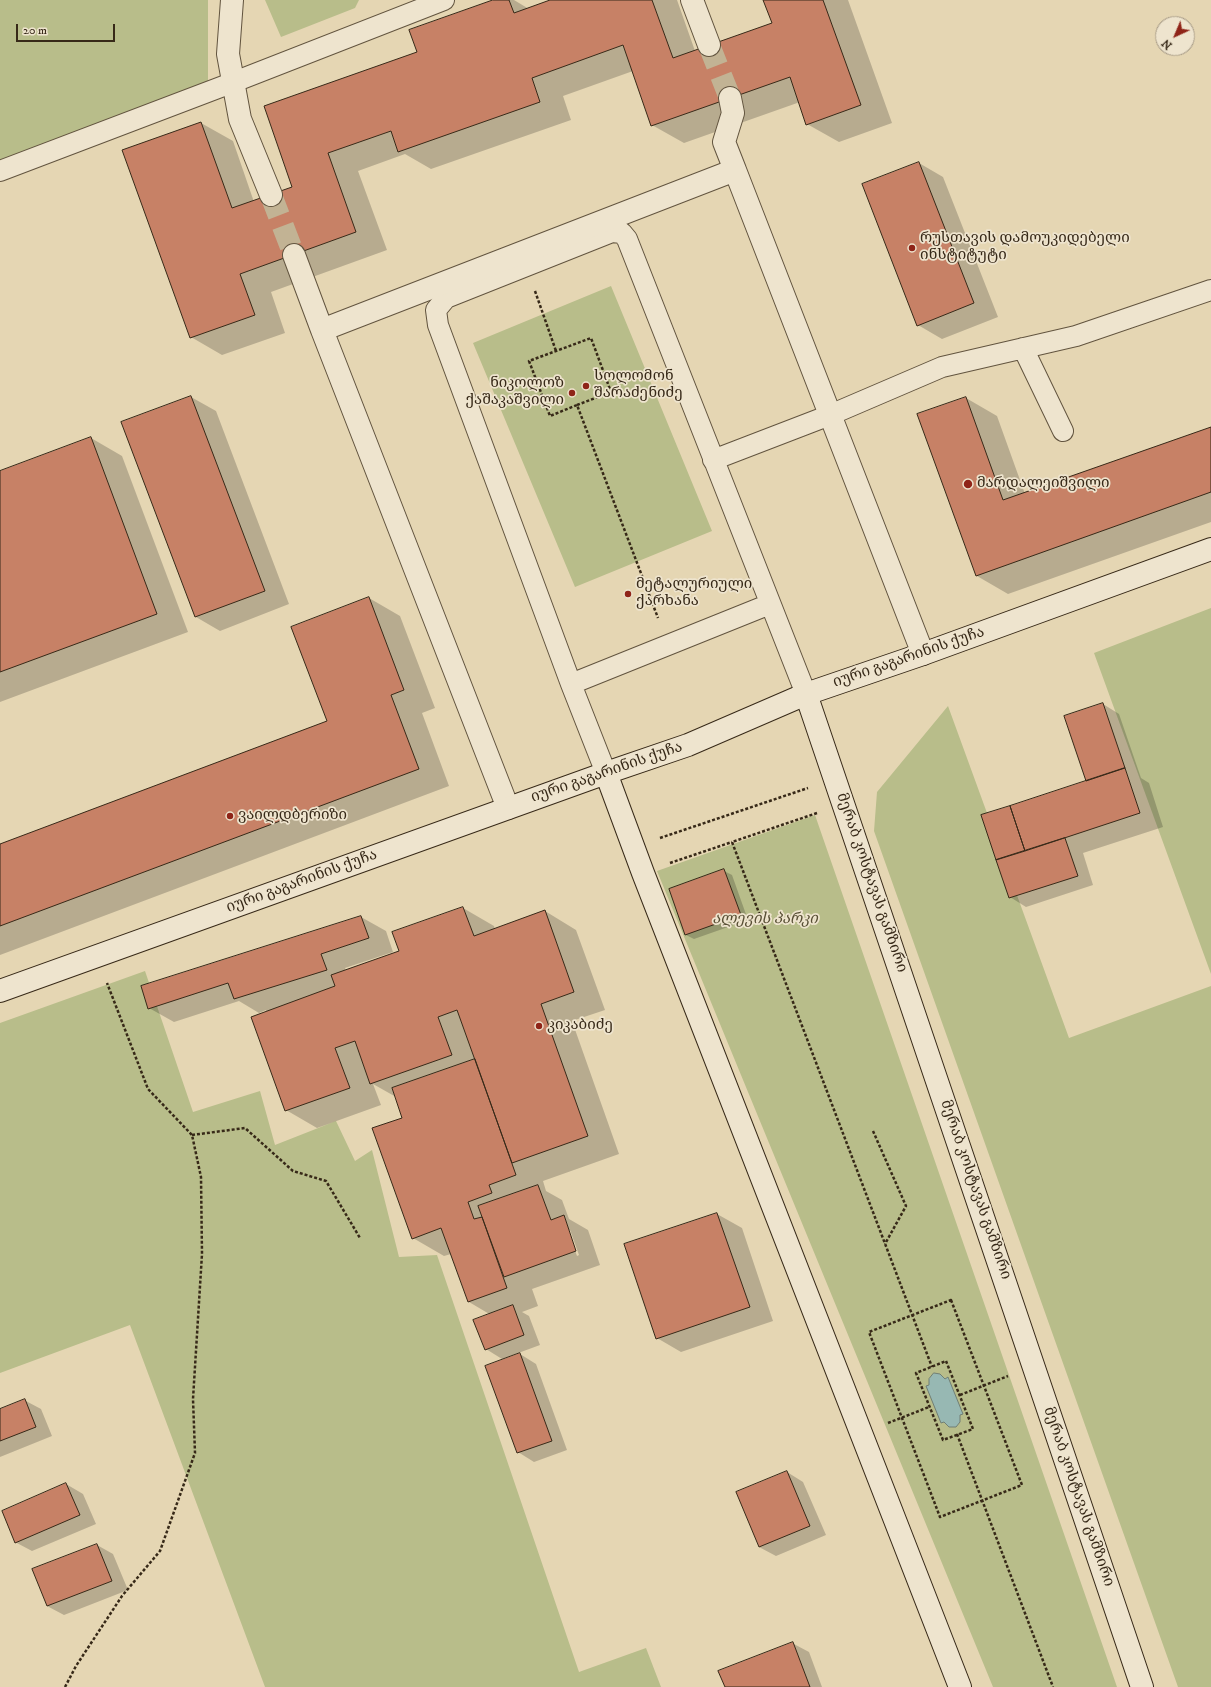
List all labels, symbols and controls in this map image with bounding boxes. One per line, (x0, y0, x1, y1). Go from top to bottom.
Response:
scale bar (18, 16, 117, 42)
north arrow (1155, 16, 1195, 56)
text: 20 m (23, 23, 47, 38)
text: N (1159, 36, 1175, 52)
place label: რუსთავის დამოუკიდებელი ინსტიტუტი (920, 230, 1130, 265)
marker: რუსთავის დამოუკიდებელი ინსტიტუტი (907, 243, 917, 253)
place label: სოლომონ შარაძენიძე (594, 368, 683, 403)
place label: ნიკოლოზ ქაშაკაშვილი (465, 375, 564, 410)
marker: სოლომონ შარაძენიძე (581, 381, 591, 391)
marker: ნიკოლოზ ქაშაკაშვილი (567, 388, 577, 398)
place label: მარდალეიშვილი (977, 475, 1109, 493)
marker: მარდალეიშვილი (962, 478, 974, 490)
place label: მეტალურიული ქარხანა (636, 576, 752, 611)
marker: მეტალურიული ქარხანა (623, 589, 633, 599)
street label: იური გაგარინის ქუჩა (831, 624, 987, 692)
street label: იური გაგარინის ქუჩა (529, 739, 685, 807)
street label: მერაბ კოსტავას გამზირი (832, 791, 910, 975)
place label: ვაილდბერიზი (238, 807, 347, 825)
marker: ვაილდბერიზი (225, 811, 235, 821)
street label: იური გაგარინის ქუჩა (224, 846, 380, 918)
park label: ალევის პარკი (712, 911, 818, 929)
place label: კიკაბიძე (547, 1017, 613, 1035)
marker: კიკაბიძე (534, 1021, 544, 1031)
street label: მერაბ კოსტავას გამზირი (936, 1098, 1014, 1282)
street label: მერაბ კოსტავას გამზირი (1039, 1405, 1117, 1589)

